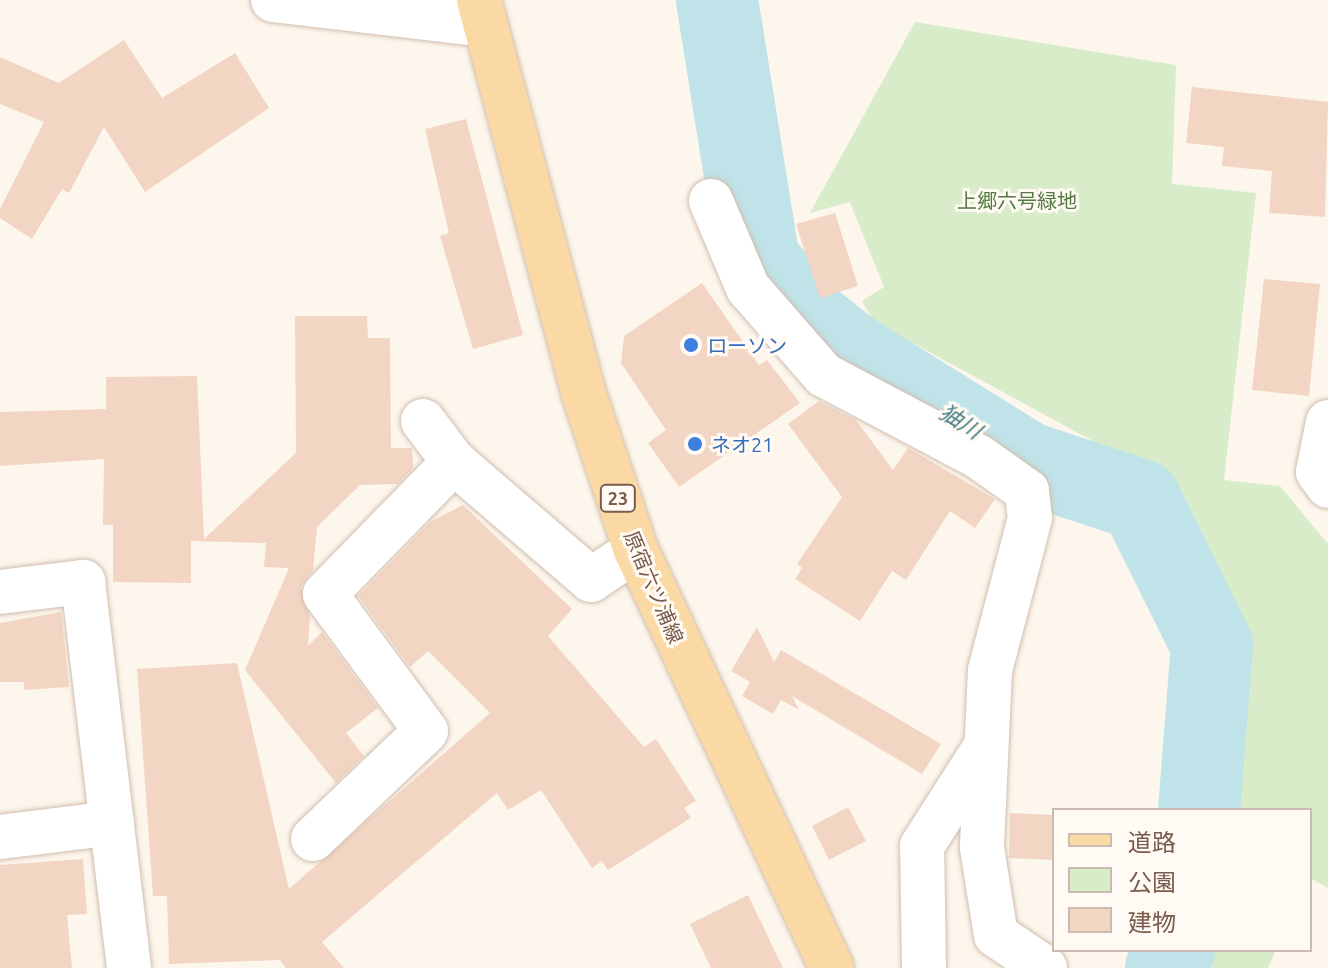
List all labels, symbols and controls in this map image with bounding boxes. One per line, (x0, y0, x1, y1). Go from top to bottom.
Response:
park label: 上郷六号緑地 (957, 188, 1077, 212)
place label: ローソン (707, 333, 787, 357)
marker: ローソン (682, 336, 700, 354)
water label: 㹨川 (935, 398, 987, 444)
place label: ネオ21 (711, 432, 774, 456)
marker: ネオ21 (686, 435, 704, 453)
road number: 23 (598, 484, 638, 512)
street label: 原宿六ツ浦線 (620, 527, 688, 647)
legend (1052, 808, 1312, 952)
text: 道路 (1128, 829, 1176, 856)
text: 公園 (1128, 869, 1176, 896)
text: 建物 (1128, 909, 1176, 936)

